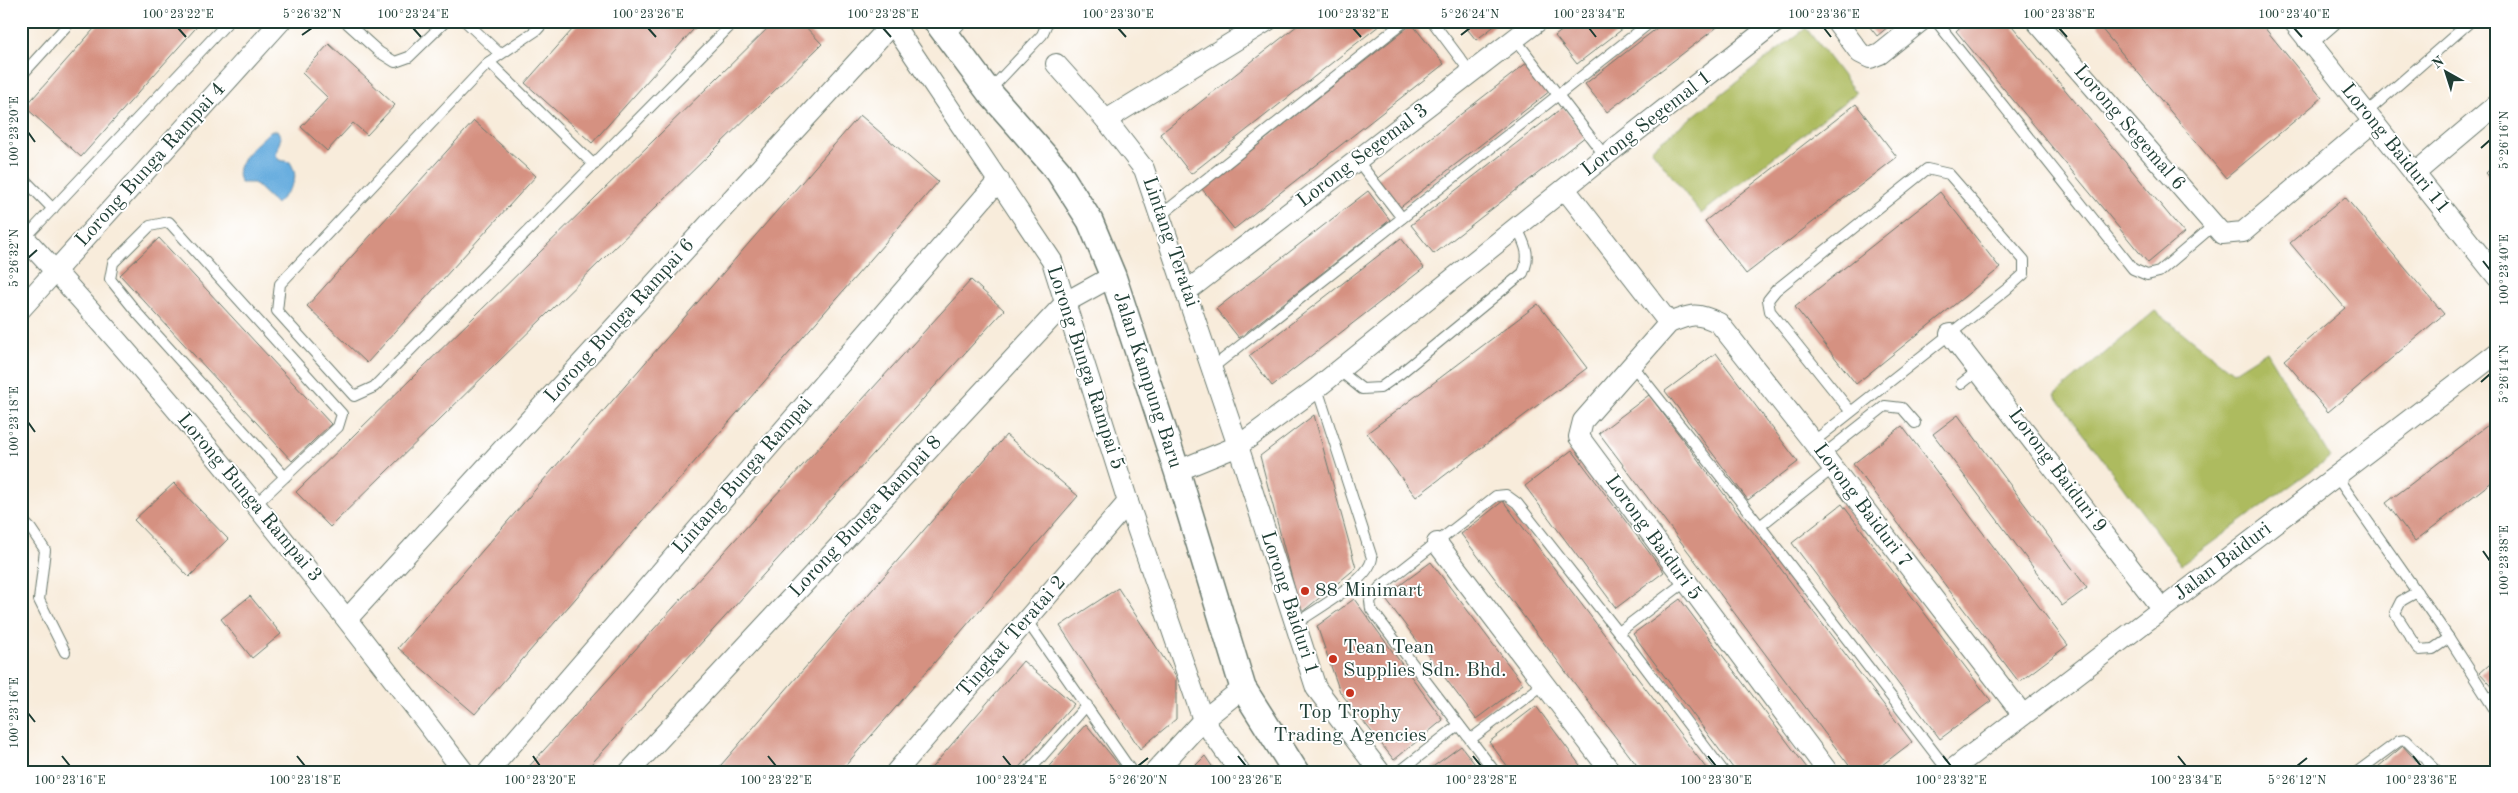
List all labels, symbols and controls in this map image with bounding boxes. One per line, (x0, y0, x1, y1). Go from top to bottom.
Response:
text: 5°26'32"N (283, 8, 341, 21)
text: 5°26'24"N (1441, 8, 1499, 21)
text: 100°23'22"E (142, 9, 214, 21)
text: 100°23'24"E (377, 9, 449, 21)
text: 100°23'26"E (612, 9, 684, 21)
text: 100°23'28"E (847, 9, 919, 21)
text: 100°23'30"E (1082, 9, 1154, 21)
text: 100°23'32"E (1317, 9, 1389, 21)
text: 100°23'34"E (1553, 9, 1625, 21)
text: 100°23'36"E (1788, 9, 1860, 21)
text: 100°23'38"E (2023, 9, 2095, 21)
text: 100°23'40"E (2258, 9, 2330, 21)
north arrow (2420, 48, 2470, 98)
text: N (2430, 54, 2447, 71)
street label: Lorong Segemal 6 (2069, 62, 2189, 194)
street label: Lorong Segemal 1 (1578, 67, 1716, 181)
street label: Lorong Bunga Rampai 4 (72, 79, 230, 251)
street label: Lorong Baiduri 11 (2336, 80, 2454, 218)
text: 100°23'20"E (9, 96, 21, 168)
street label: Lorong Segemal 3 (1294, 100, 1432, 212)
text: 5°26'16"N (2498, 111, 2511, 169)
street label: Lintang Teratai (1138, 174, 1202, 310)
text: 5°26'32"N (8, 229, 21, 287)
text: 100°23'40"E (2499, 234, 2511, 306)
street label: Lorong Bunga Rampai 6 (541, 235, 699, 407)
street label: Lorong Bunga Rampai 5 (1043, 264, 1127, 472)
street label: Jalan Kampung Baru (1109, 289, 1185, 471)
text: 5°26'14"N (2498, 345, 2511, 403)
text: 100°23'18"E (9, 386, 21, 458)
street label: Lintang Bunga Rampai (670, 394, 816, 558)
street label: Lorong Baiduri 9 (2004, 405, 2110, 537)
street label: Lorong Bunga Rampai 3 (173, 410, 325, 586)
street label: Lorong Bunga Rampai 8 (786, 432, 946, 602)
street label: Lorong Baiduri 7 (1809, 440, 1915, 572)
street label: Lorong Baiduri 5 (1601, 472, 1705, 604)
street label: Jalan Baiduri (2171, 519, 2275, 605)
text: 100°23'38"E (2499, 525, 2511, 597)
street label: Lorong Baiduri 1 (1256, 529, 1322, 677)
street label: Tingkat Teratai 2 (954, 572, 1070, 702)
place label: 88 Minimart (1315, 581, 1423, 601)
marker: 88 Minimart (1299, 585, 1311, 597)
place label: Tean Tean Supplies Sdn. Bhd. (1343, 638, 1507, 681)
marker: Tean Tean Supplies Sdn. Bhd. (1327, 653, 1339, 665)
text: 100°23'16"E (9, 677, 21, 749)
marker: Top Trophy Trading Agencies (1344, 687, 1356, 699)
place label: Top Trophy Trading Agencies (1273, 703, 1427, 746)
text: 5°26'20"N (1109, 774, 1167, 787)
text: 5°26'12"N (2268, 774, 2326, 787)
text: 100°23'16"E (34, 775, 106, 787)
text: 100°23'18"E (269, 775, 341, 787)
text: 100°23'20"E (504, 775, 576, 787)
text: 100°23'22"E (740, 775, 812, 787)
text: 100°23'24"E (975, 775, 1047, 787)
text: 100°23'26"E (1210, 775, 1282, 787)
text: 100°23'28"E (1445, 775, 1517, 787)
text: 100°23'30"E (1680, 775, 1752, 787)
text: 100°23'32"E (1915, 775, 1987, 787)
text: 100°23'34"E (2150, 775, 2222, 787)
text: 100°23'36"E (2385, 775, 2457, 787)

